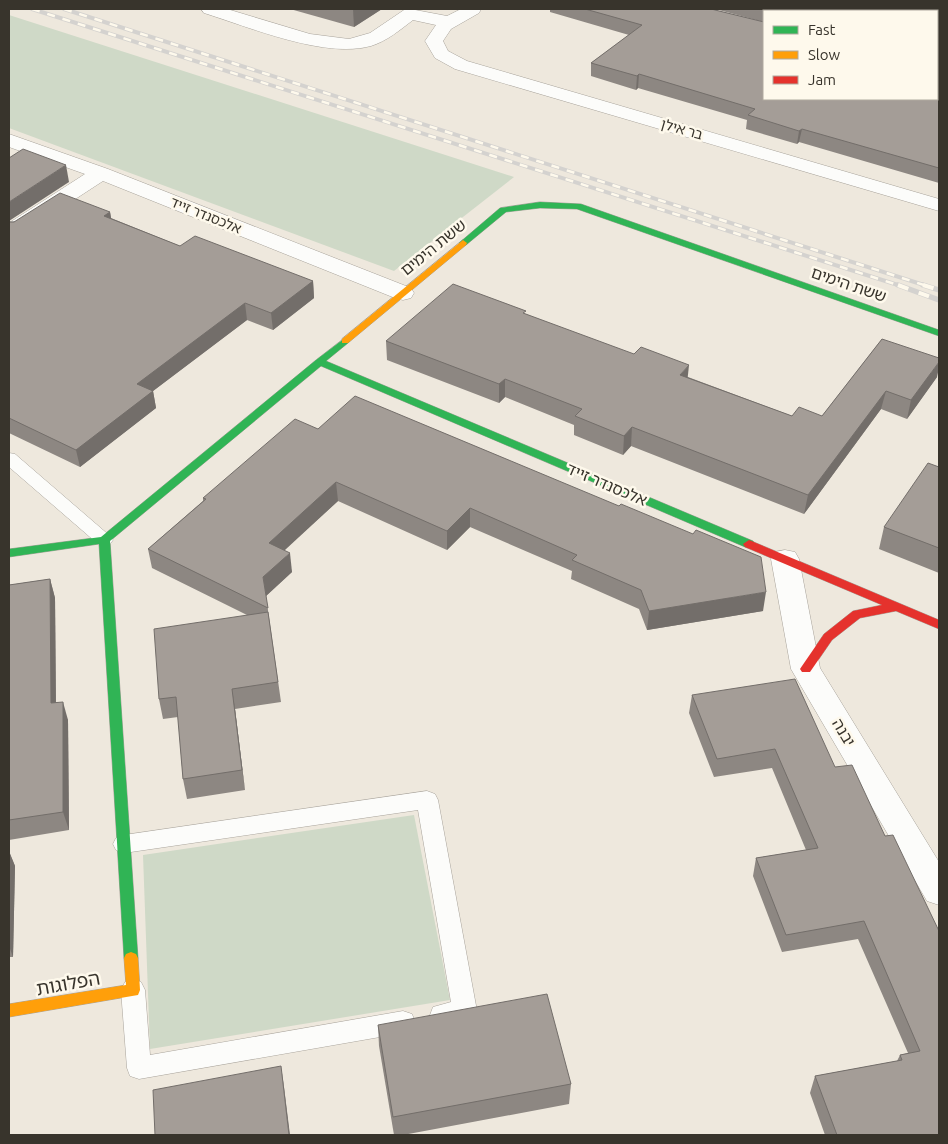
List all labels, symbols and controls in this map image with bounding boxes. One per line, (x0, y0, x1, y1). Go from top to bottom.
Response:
legend (763, 10, 938, 100)
text: Fast (808, 21, 836, 38)
text: Slow (808, 46, 841, 63)
text: Jam (808, 71, 836, 88)
street label: בר אילן (659, 115, 705, 143)
street label: אלכסנדר זייד (168, 194, 244, 237)
street label: ששת הימים (397, 215, 469, 279)
street label: ששת הימים (809, 263, 889, 305)
street label: אלכסנדר זייד (564, 459, 650, 509)
street label: יבנה (829, 715, 859, 749)
street label: הפלוגות (34, 967, 102, 999)

